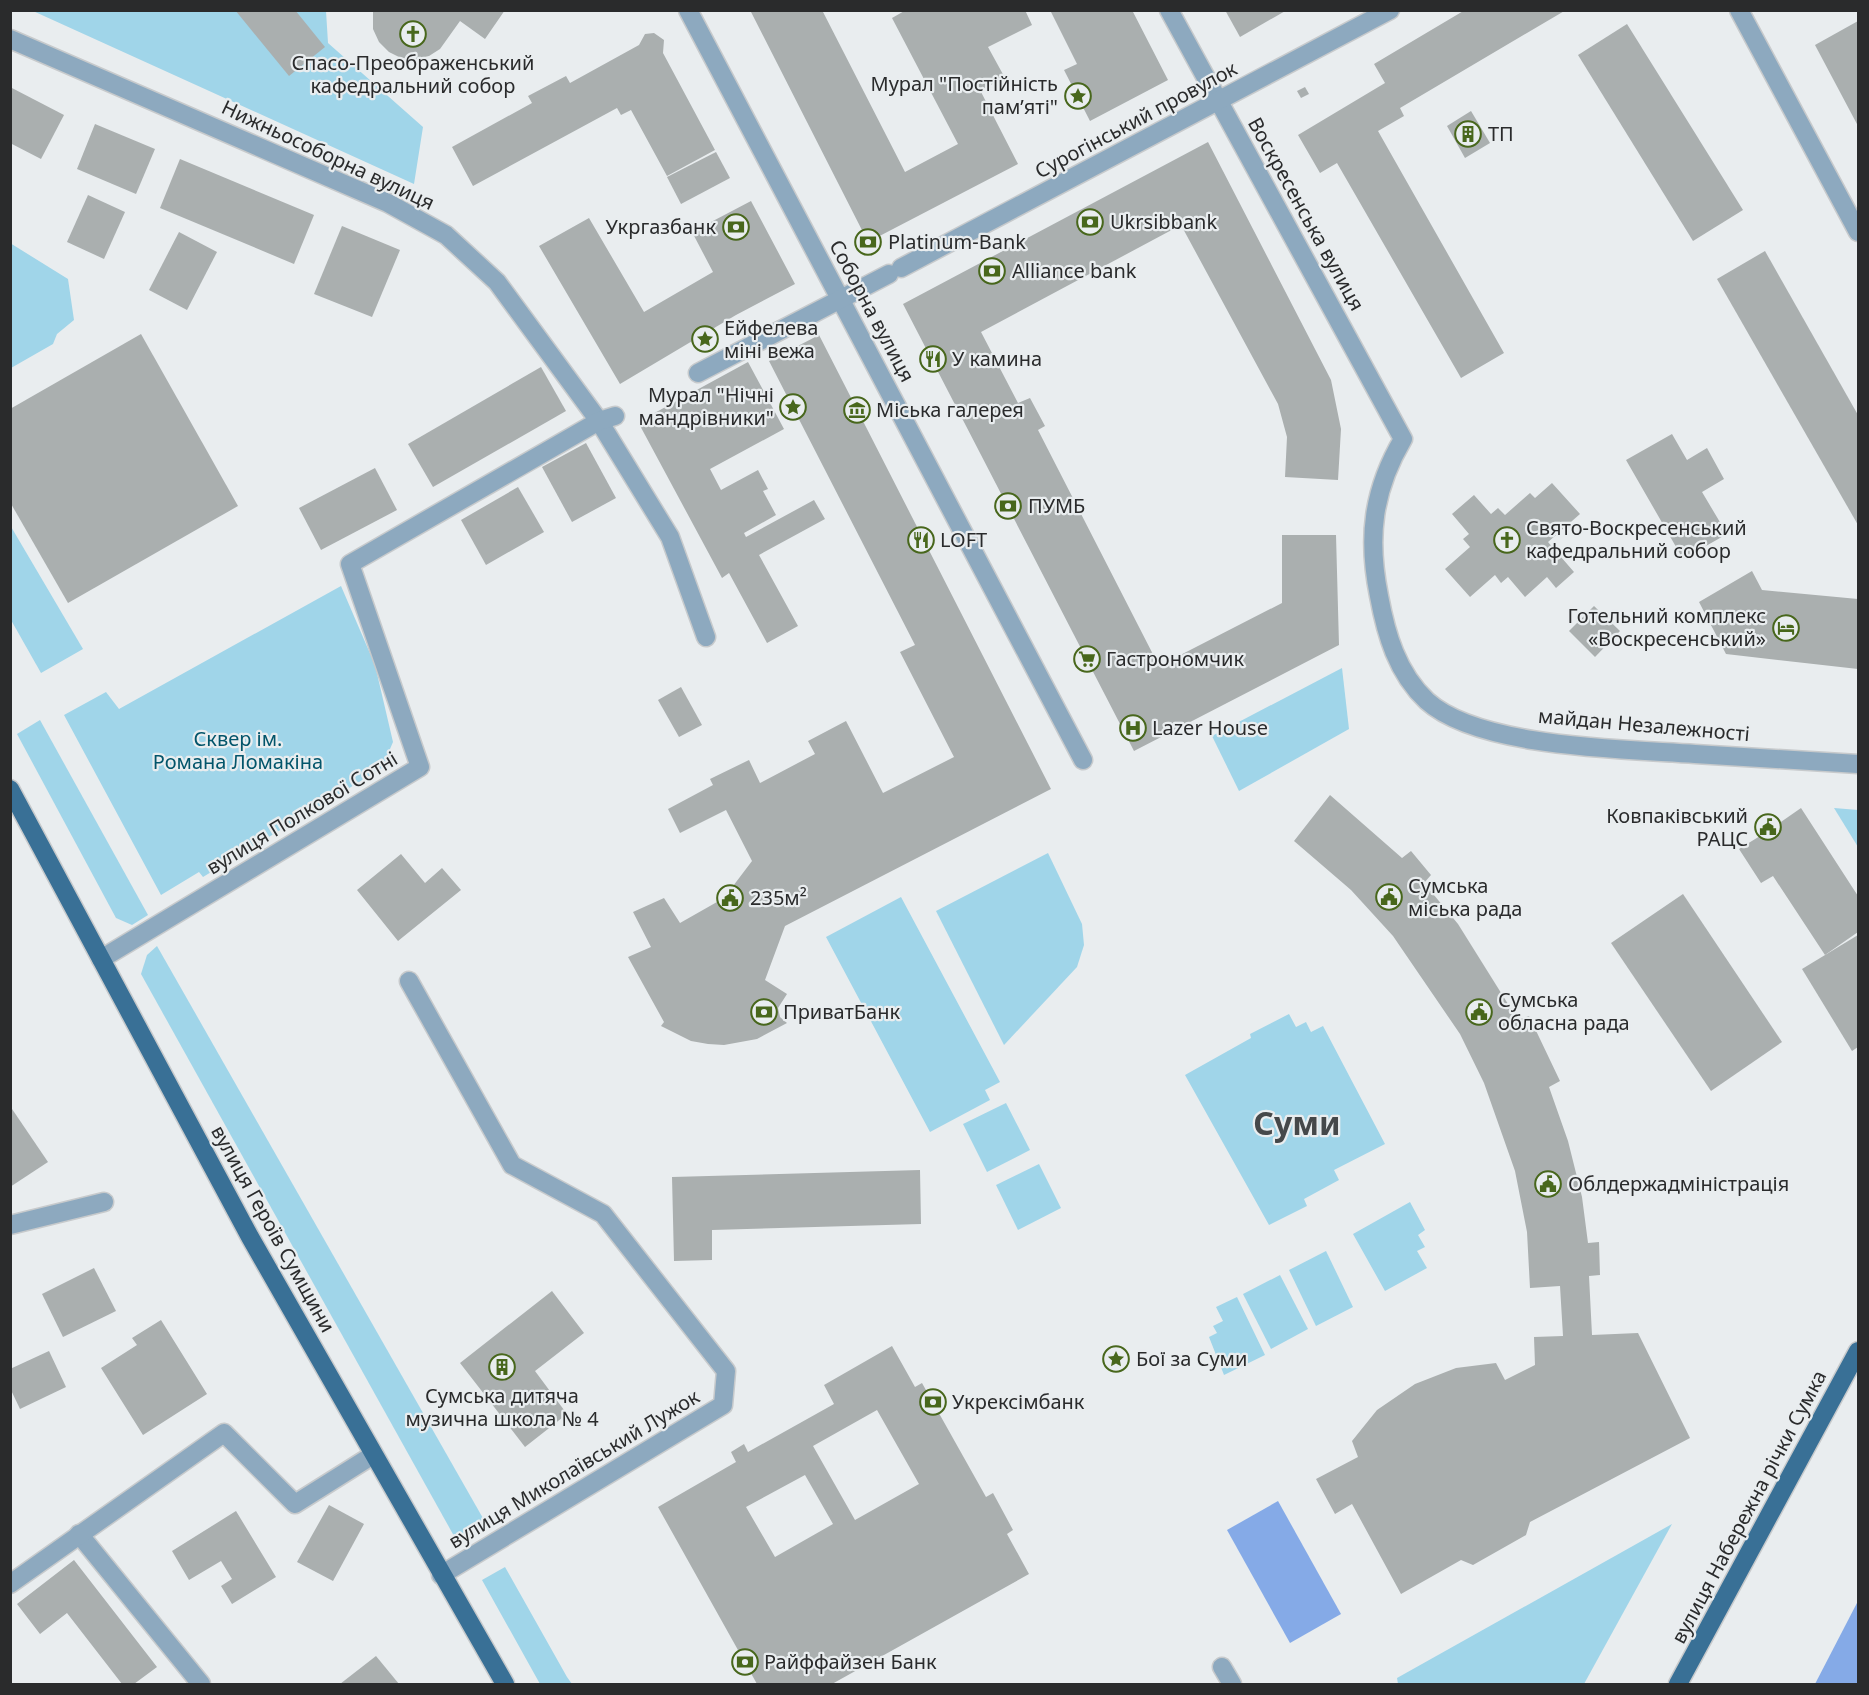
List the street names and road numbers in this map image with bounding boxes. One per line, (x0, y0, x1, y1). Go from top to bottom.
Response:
street label: Сурогінський провулок (1030, 55, 1242, 184)
street label: Нижньособорна вулиця (217, 93, 439, 216)
street label: Воскресенська вулиця (1242, 112, 1371, 315)
street label: Соборна вулиця (824, 235, 921, 387)
street label: майдан Незалежності (1537, 702, 1751, 747)
street label: вулиця Полкової Сотні (201, 745, 402, 880)
street label: вулиця Героїв Сумщини (205, 1120, 342, 1337)
street label: вулиця Набережна річки Сумка (1665, 1365, 1832, 1648)
street label: вулиця Миколаївський Лужок (443, 1383, 705, 1554)

